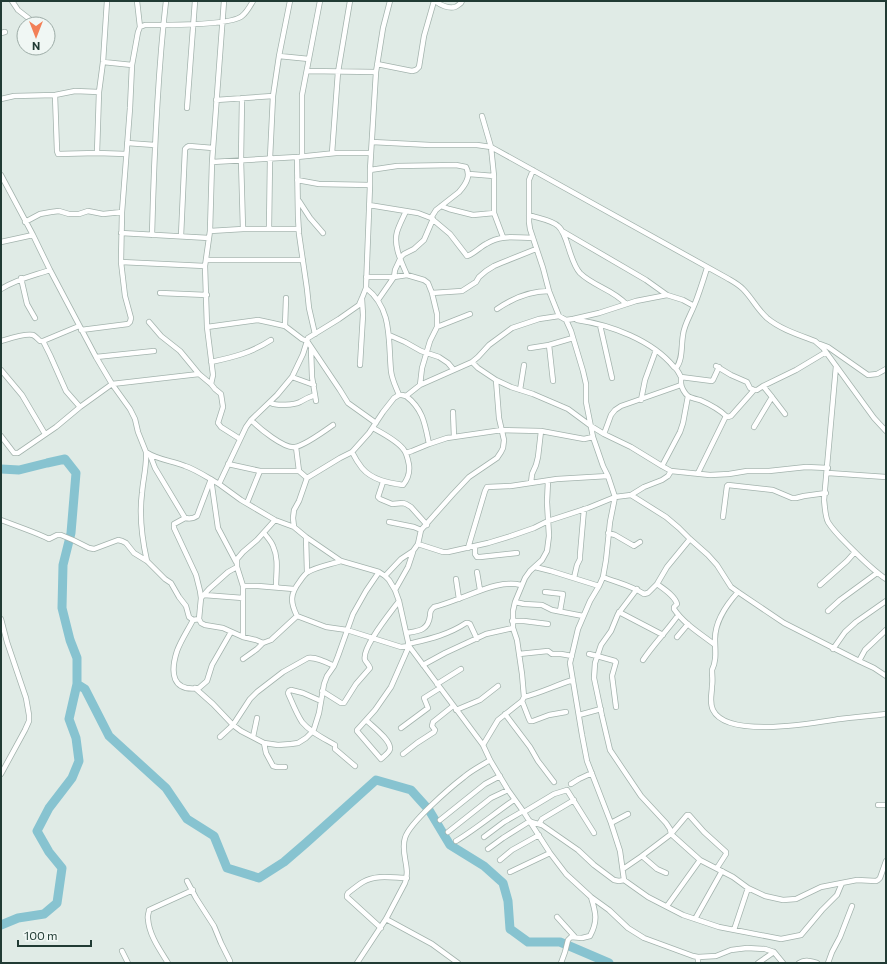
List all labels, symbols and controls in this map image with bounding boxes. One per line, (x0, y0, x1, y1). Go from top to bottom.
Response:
north arrow (16, 16, 56, 56)
text: N (32, 40, 40, 53)
scale bar (18, 922, 91, 948)
text: 100 m (24, 928, 58, 942)

